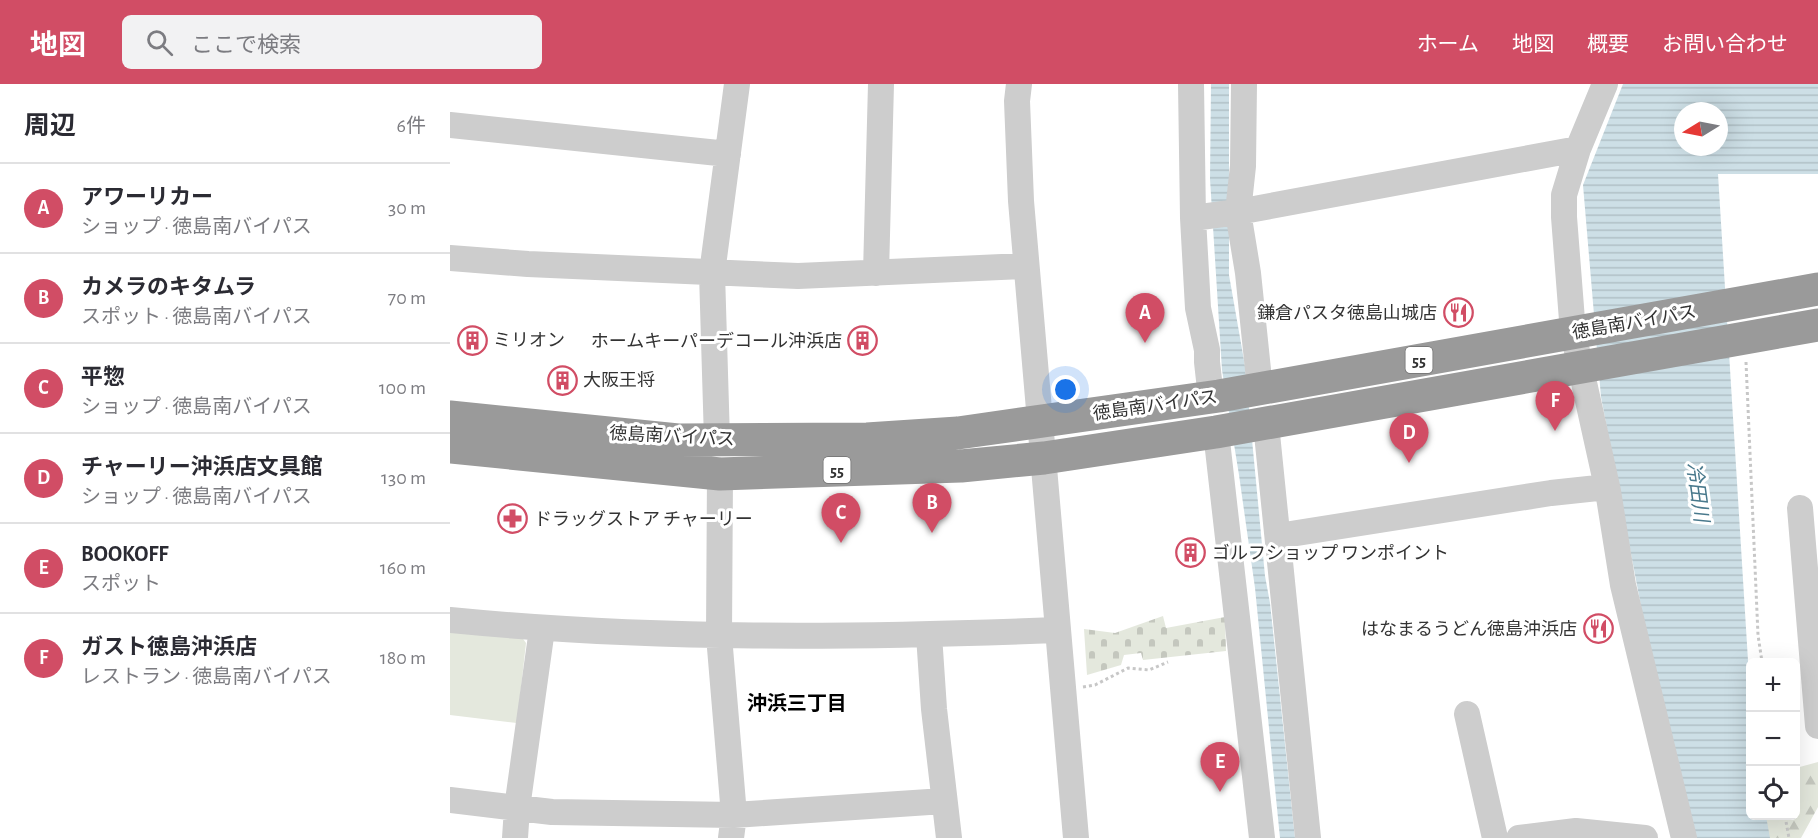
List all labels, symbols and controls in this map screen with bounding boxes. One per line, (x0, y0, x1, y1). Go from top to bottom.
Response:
search box (122, 15, 542, 69)
icon: search (143, 26, 176, 59)
text: 地図 (30, 32, 86, 60)
text: ここで検索 (191, 34, 301, 56)
text: ホーム (1417, 34, 1479, 55)
text: 地図 (1512, 34, 1554, 55)
text: 概要 (1587, 34, 1629, 55)
text: お問い合わせ (1662, 34, 1788, 55)
north arrow (1674, 102, 1728, 156)
text: 周辺 (24, 113, 76, 139)
text: 6件 (397, 116, 426, 136)
text: アワーリカー (81, 186, 213, 208)
text: A (38, 198, 50, 218)
text: 30 m (388, 198, 426, 218)
text: ショップ · 徳島南バイパス (81, 217, 312, 237)
text: カメラのキタムラ (81, 276, 256, 298)
text: B (38, 288, 49, 308)
text: 70 m (388, 288, 426, 308)
pin: A (1126, 294, 1164, 343)
restaurant icon: 鎌倉パスタ徳島山城店 (1442, 297, 1474, 329)
street label: 徳島南バイパス (1570, 301, 1698, 343)
place label: 鎌倉パスタ徳島山城店 (1257, 303, 1437, 323)
text: スポット · 徳島南バイパス (81, 307, 312, 327)
building icon: ミリオン (456, 324, 488, 356)
building icon: ホームキーパーデコール沖浜店 (847, 325, 879, 357)
place label: ホームキーパーデコール沖浜店 (591, 331, 842, 351)
place label: ミリオン (493, 332, 565, 350)
road number: 55 (1406, 347, 1432, 373)
building icon: 大阪王将 (546, 364, 578, 396)
text: 平惣 (81, 366, 125, 388)
place label: 大阪王将 (583, 371, 655, 390)
your location (1051, 375, 1080, 404)
text: C (38, 378, 49, 398)
text: 100 m (379, 378, 426, 398)
pin: F (1536, 382, 1574, 431)
street label: 徳島南バイパス (1091, 386, 1219, 424)
text: ショップ · 徳島南バイパス (81, 397, 312, 417)
pin: D (1390, 414, 1428, 463)
street label: 徳島南バイパス (609, 423, 735, 449)
text: チャーリー沖浜店文具館 (81, 456, 323, 478)
road number: 55 (824, 457, 850, 483)
water label: 冷田川 (1683, 461, 1712, 525)
text: D (37, 468, 50, 488)
text: 130 m (381, 468, 426, 488)
pin: B (912, 484, 952, 533)
text: ショップ · 徳島南バイパス (81, 487, 312, 507)
pin: C (822, 494, 860, 543)
pharmacy icon: ドラッグストア チャーリー (497, 503, 529, 535)
place label: ドラッグストア チャーリー (534, 509, 753, 529)
building icon: ゴルフショップ ワンポイント (1175, 537, 1207, 569)
text: BOOKOFF (81, 543, 168, 565)
place label: ゴルフショップ ワンポイント (1212, 543, 1449, 563)
text: E (38, 558, 49, 578)
text: 160 m (380, 558, 426, 578)
text: スポット (81, 574, 161, 594)
restaurant icon: はなまるうどん徳島沖浜店 (1582, 613, 1614, 645)
place label: はなまるうどん徳島沖浜店 (1361, 619, 1577, 639)
text: ガスト徳島沖浜店 (81, 636, 257, 658)
text: F (39, 648, 48, 668)
text: 180 m (380, 648, 426, 668)
map controls (1746, 658, 1800, 820)
button: + (1746, 658, 1800, 712)
text: レストラン · 徳島南バイパス (81, 667, 332, 687)
district label: 沖浜三丁目 (747, 692, 847, 714)
button: − (1746, 712, 1800, 766)
pin: E (1200, 742, 1240, 792)
button: locate (1746, 766, 1800, 820)

